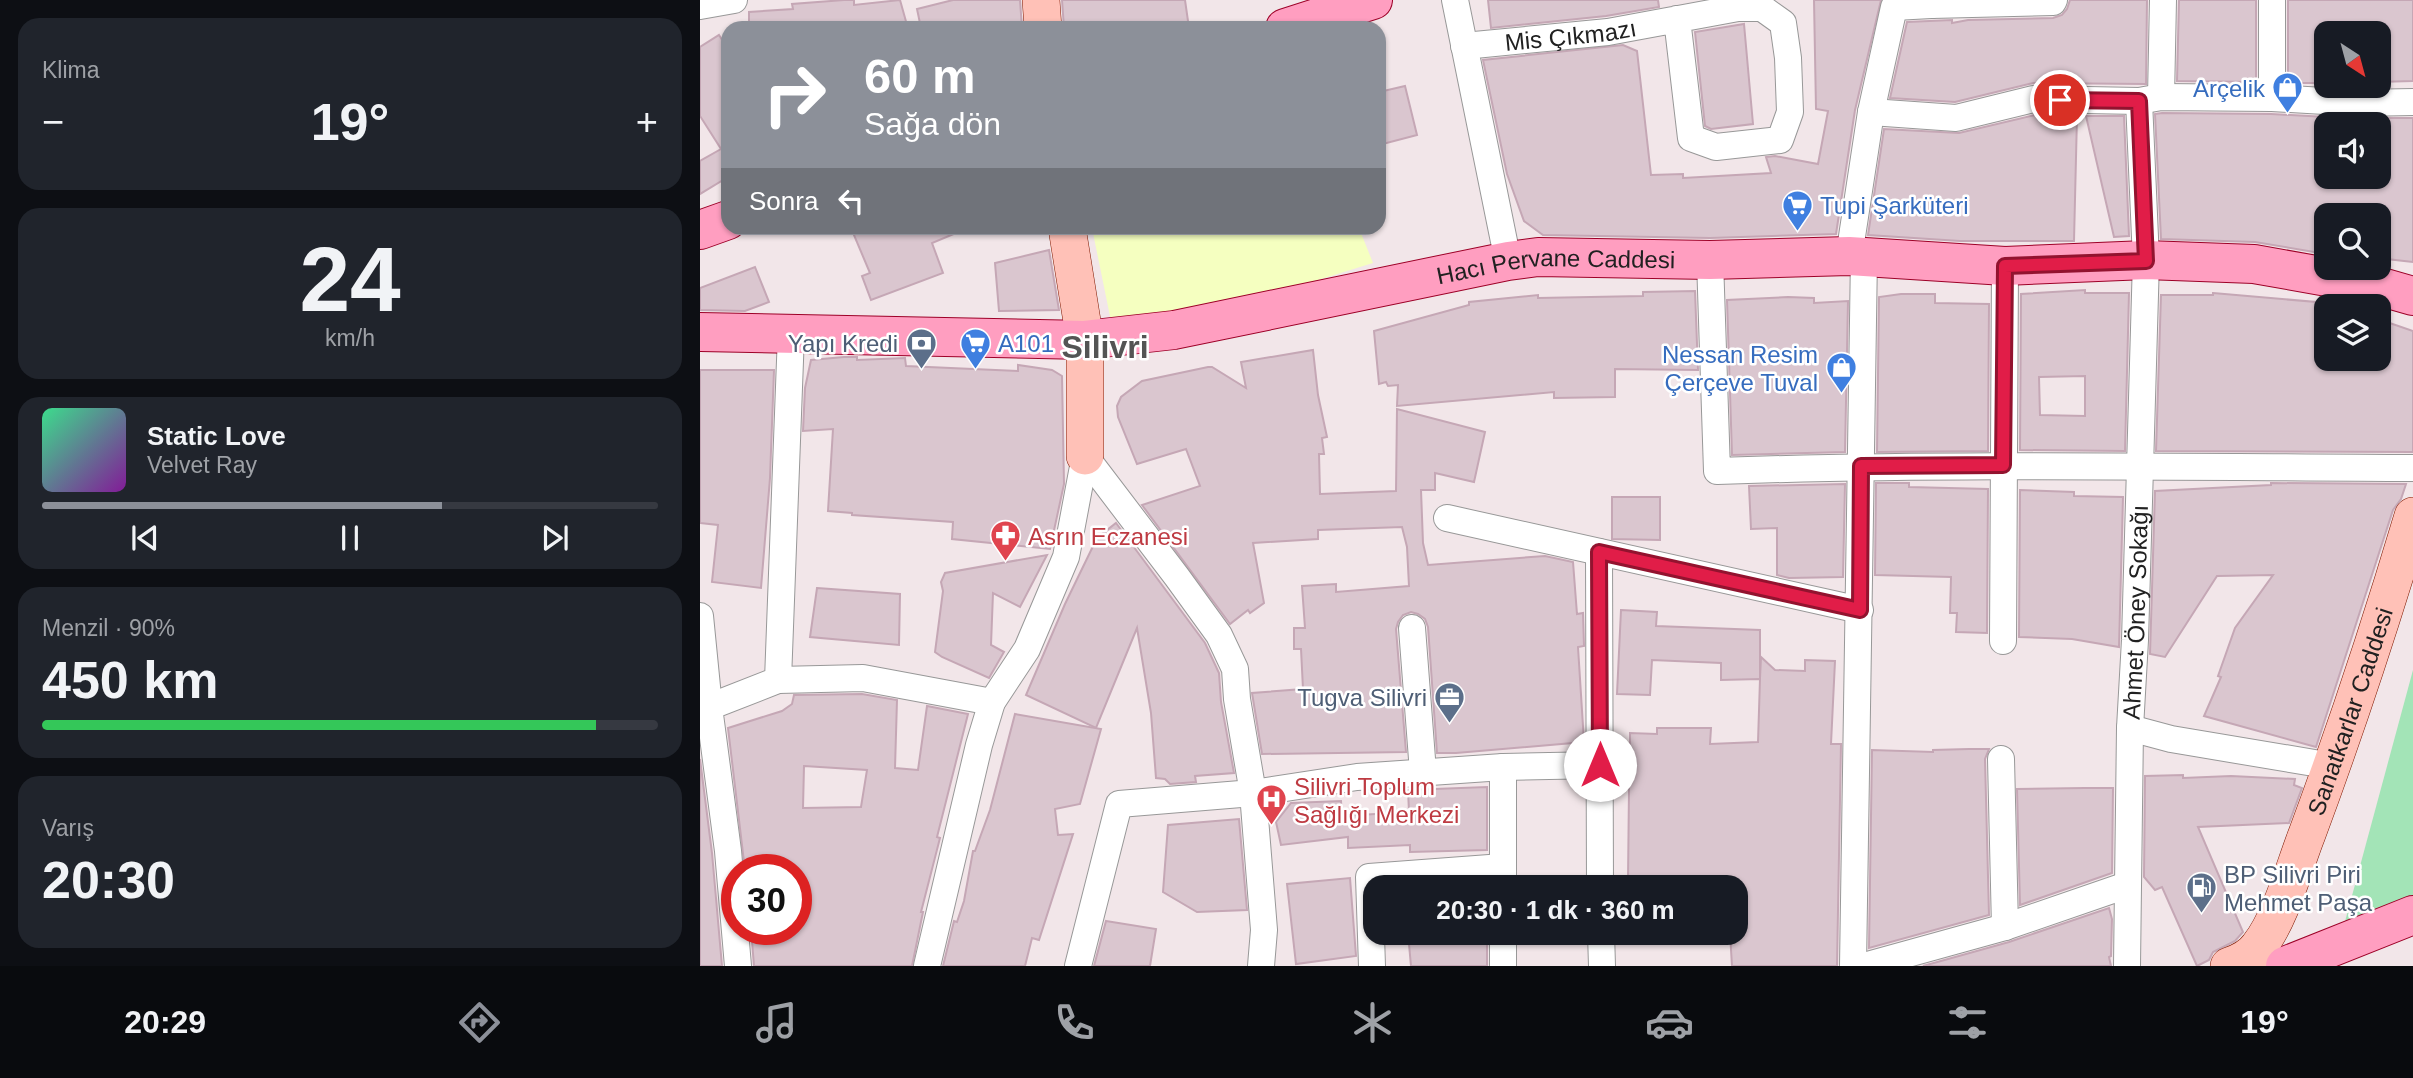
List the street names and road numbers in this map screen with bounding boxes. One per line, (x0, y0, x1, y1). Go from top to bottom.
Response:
street label: Mis Çıkmazı (1503, 14, 1638, 55)
street label: Hacı Pervane Caddesi (1434, 243, 1675, 289)
street label: Ahmet Öney Sokağı (2117, 504, 2152, 720)
street label: Sanatkarlar Caddesi (2302, 604, 2397, 819)

